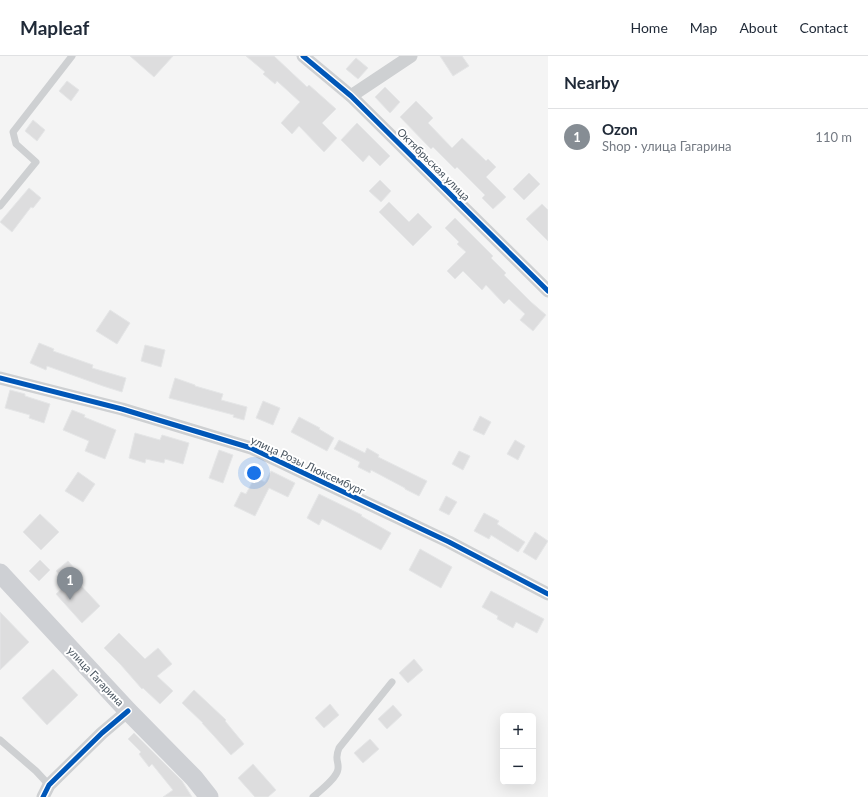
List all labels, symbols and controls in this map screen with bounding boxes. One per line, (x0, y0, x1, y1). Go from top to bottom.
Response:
text: Mapleaf (20, 16, 89, 39)
text: Home (630, 19, 668, 36)
text: Map (690, 19, 717, 36)
text: About (739, 19, 777, 36)
text: Contact (799, 19, 848, 36)
text: Nearby (564, 72, 619, 93)
text: Ozon (602, 120, 638, 138)
street label: Октябрьская улица (395, 125, 473, 203)
text: 1 (573, 129, 581, 145)
text: 110 m (815, 129, 852, 145)
text: Shop · улица Гагарина (602, 138, 732, 154)
street label: улица Розы Люксембург (249, 433, 367, 497)
your location (244, 463, 264, 483)
pin: 1 (57, 567, 83, 600)
street label: улица Гагарина (65, 644, 127, 708)
map controls (500, 713, 536, 785)
button: + (500, 713, 536, 749)
button: − (500, 749, 536, 785)

